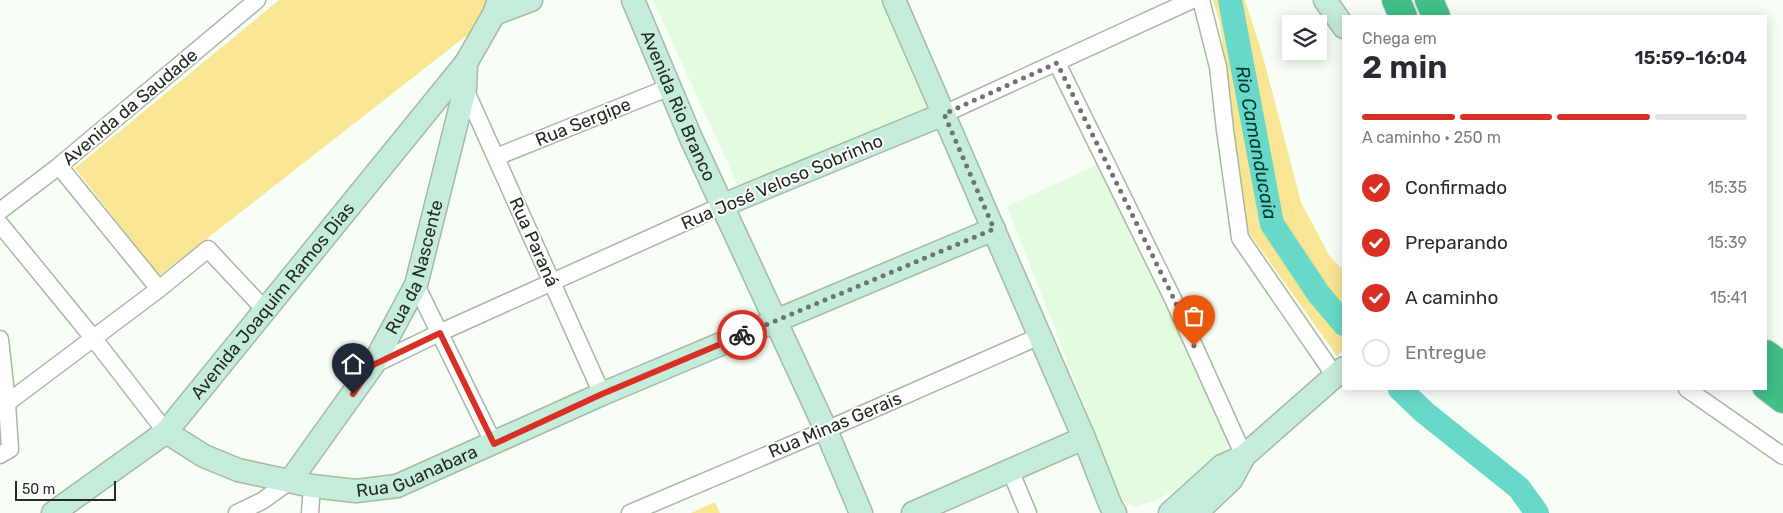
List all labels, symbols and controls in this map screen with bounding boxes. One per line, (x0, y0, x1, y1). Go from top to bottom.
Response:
map controls (1282, 15, 1327, 60)
button: layers (1282, 15, 1327, 60)
street label: Avenida Rio Branco (636, 27, 721, 185)
text: Chega em (1362, 29, 1437, 48)
street label: Avenida da Saudade (58, 44, 202, 170)
text: 15:59–16:04 (1635, 46, 1747, 69)
text: 2 min (1362, 48, 1447, 86)
water label: Rio Camanducaia (1231, 64, 1282, 221)
street label: Rua Sergipe (532, 93, 634, 151)
text: A caminho · 250 m (1362, 128, 1501, 147)
street label: Rua José Veloso Sobrinho (678, 129, 886, 235)
icon: check (1362, 174, 1390, 202)
text: Confirmado (1405, 176, 1507, 199)
text: 15:35 (1707, 178, 1747, 197)
street label: Rua Paraná (504, 194, 564, 290)
street label: Avenida Joaquim Ramos Dias (186, 198, 359, 404)
street label: Rua da Nascente (381, 198, 448, 338)
icon: check (1362, 229, 1390, 257)
text: Preparando (1405, 231, 1508, 254)
text: 15:39 (1707, 233, 1747, 252)
icon: check (1362, 284, 1390, 312)
text: A caminho (1405, 286, 1498, 309)
text: 15:41 (1710, 288, 1747, 307)
pin (1173, 295, 1215, 346)
icon: bag (1180, 302, 1208, 330)
courier (717, 310, 767, 360)
icon: bike (728, 321, 756, 349)
text: Entregue (1405, 341, 1486, 364)
pin (332, 343, 374, 394)
icon: home (339, 350, 367, 378)
street label: Rua Minas Gerais (765, 387, 905, 463)
street label: Rua Guanabara (355, 440, 481, 502)
scale bar (15, 478, 116, 501)
text: 50 m (22, 481, 55, 498)

